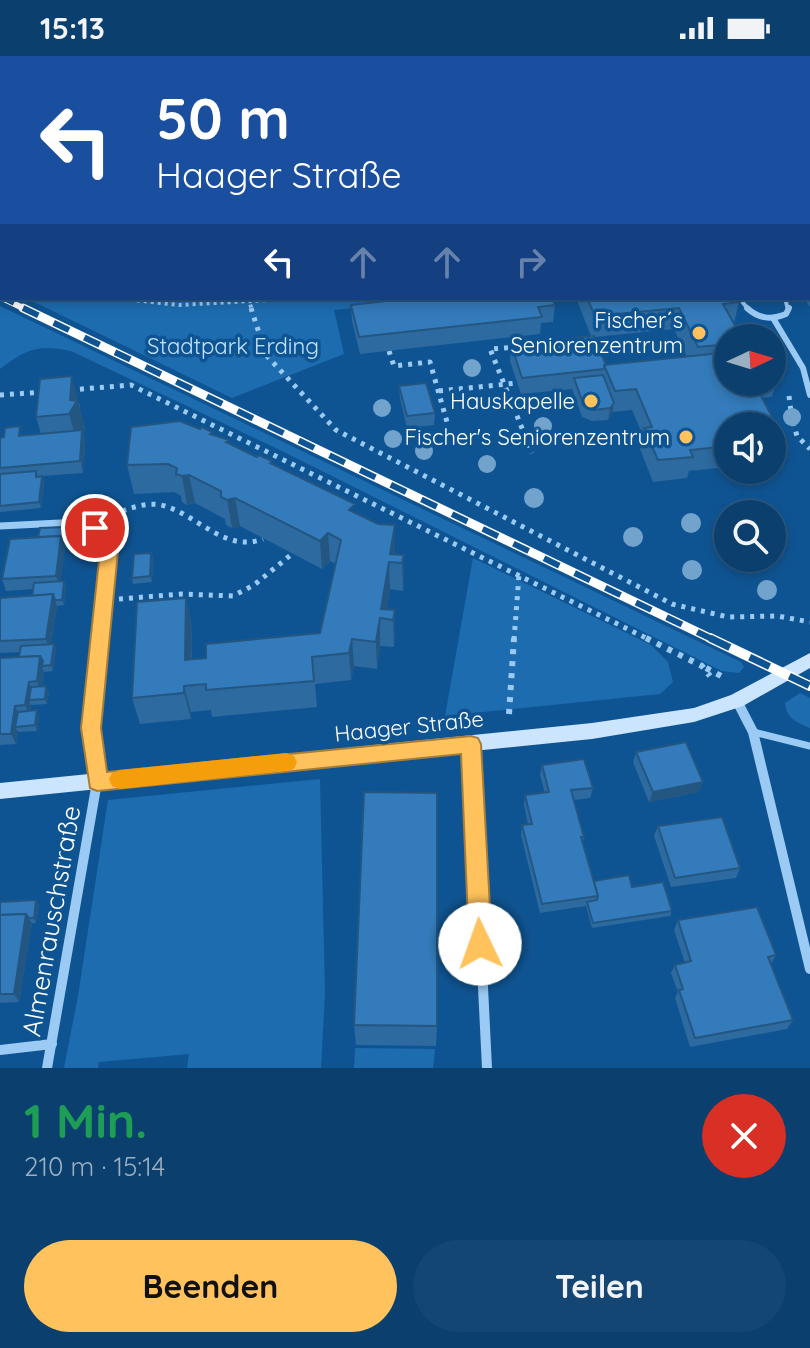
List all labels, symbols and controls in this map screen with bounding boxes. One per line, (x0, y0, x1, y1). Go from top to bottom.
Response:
text: 15:13 (40, 9, 105, 47)
text: 50 m (156, 83, 290, 153)
icon: left (24, 88, 128, 192)
text: Haager Straße (156, 152, 402, 197)
icon: left (257, 240, 301, 284)
icon: ahead (341, 240, 385, 284)
icon: ahead (425, 240, 469, 284)
icon: right (509, 240, 553, 284)
place label: Fischer´s Seniorenzentrum (510, 306, 683, 359)
marker: Fischer´s Seniorenzentrum (690, 324, 708, 342)
north arrow (714, 324, 786, 396)
map controls (714, 324, 786, 572)
park label: Stadtpark Erding (147, 332, 319, 360)
place label: Hauskapelle (450, 387, 575, 415)
marker: Hauskapelle (582, 392, 600, 410)
button: sound (714, 412, 786, 484)
place label: Fischer's Seniorenzentrum (405, 423, 670, 451)
marker: Fischer's Seniorenzentrum (677, 428, 695, 446)
pin (61, 494, 129, 562)
button: search (714, 500, 786, 572)
icon: arrive (73, 506, 117, 550)
street label: Haager Straße (333, 704, 485, 748)
street label: Almenrauschstraße (14, 803, 88, 1039)
position arrow (438, 902, 522, 986)
text: 1 Min. (24, 1090, 147, 1150)
button: close (702, 1094, 786, 1178)
text: 210 m · 15:14 (24, 1150, 165, 1183)
button: Beenden (24, 1240, 397, 1332)
button: Teilen (413, 1240, 786, 1332)

